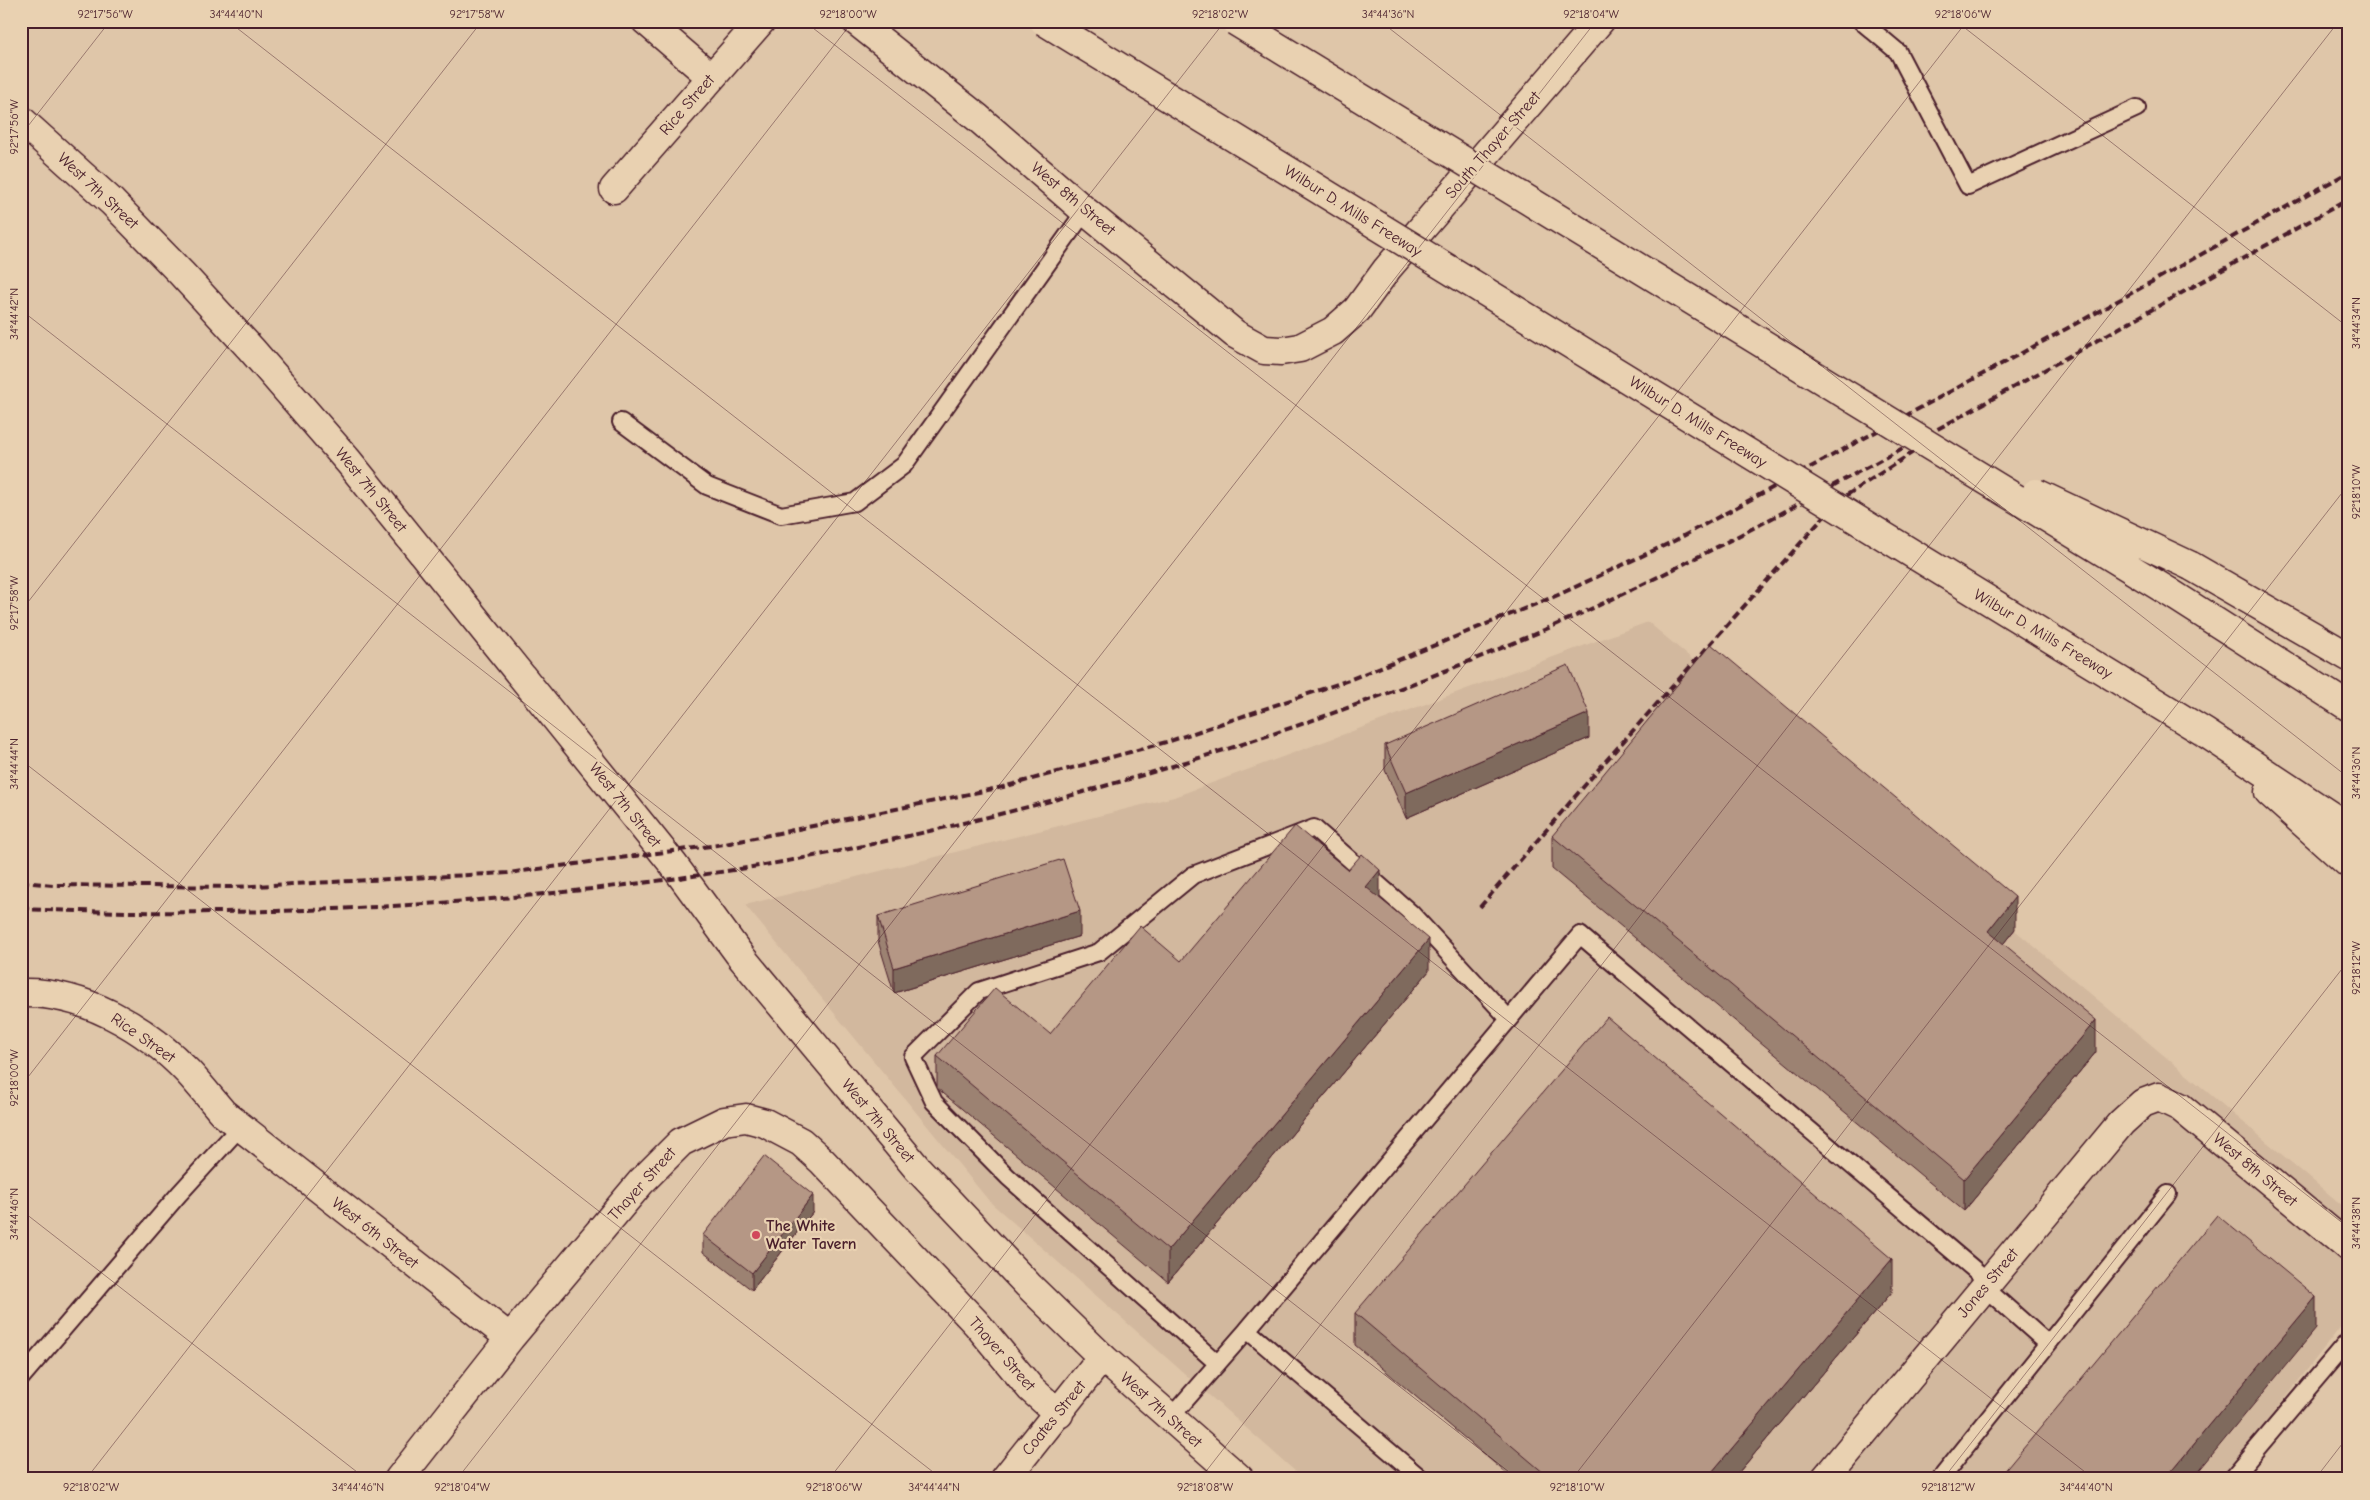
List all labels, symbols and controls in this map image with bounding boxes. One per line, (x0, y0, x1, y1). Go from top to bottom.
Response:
text: 92°17'56"W (77, 7, 133, 21)
text: 34°44'40"N (209, 7, 263, 21)
text: 92°17'58"W (450, 7, 505, 21)
text: 92°18'00"W (819, 7, 877, 21)
text: 92°18'02"W (1192, 7, 1249, 21)
text: 34°44'36"N (1362, 7, 1414, 21)
text: 92°18'04"W (1563, 7, 1619, 21)
text: 92°18'06"W (1935, 7, 1992, 21)
street label: Rice Street (656, 71, 718, 139)
street label: South Thayer Street (1442, 88, 1545, 202)
text: 92°17'56"W (7, 99, 21, 155)
street label: West 7th Street (54, 149, 142, 233)
street label: West 8th Street (1027, 159, 1119, 240)
street label: Wilbur D. Mills Freeway (1281, 161, 1426, 261)
text: 34°44'42"N (7, 288, 21, 340)
text: 34°44'34"N (2349, 297, 2363, 349)
street label: Wilbur D. Mills Freeway (1626, 372, 1771, 472)
street label: West 7th Street (331, 444, 411, 536)
text: 92°18'10"W (2349, 464, 2363, 519)
text: 92°17'58"W (7, 575, 21, 630)
street label: Wilbur D. Mills Freeway (1970, 585, 2116, 683)
text: 34°44'44"N (7, 738, 21, 790)
text: 34°44'36"N (2349, 747, 2363, 799)
street label: West 7th Street (585, 759, 665, 851)
text: 92°18'12"W (2349, 941, 2363, 995)
street label: Rice Street (107, 1009, 179, 1067)
text: 92°18'00"W (7, 1049, 21, 1107)
street label: West 7th Street (838, 1076, 918, 1167)
street label: West 8th Street (2209, 1130, 2301, 1211)
street label: Thayer Street (605, 1144, 680, 1224)
text: 34°44'46"N (7, 1188, 21, 1240)
street label: West 6th Street (328, 1194, 422, 1273)
text: 34°44'38"N (2349, 1197, 2363, 1249)
place label: The White Water Tavern (766, 1217, 857, 1253)
marker: The White Water Tavern (750, 1229, 762, 1241)
street label: Jones Street (1954, 1244, 2022, 1321)
street label: Thayer Street (965, 1313, 1039, 1395)
street label: West 7th Street (1117, 1369, 1206, 1452)
street label: Coates Street (1018, 1377, 1090, 1459)
text: 92°18'02"W (63, 1480, 120, 1494)
text: 34°44'46"N (332, 1480, 384, 1494)
text: 92°18'04"W (434, 1480, 490, 1494)
text: 92°18'06"W (806, 1480, 863, 1494)
text: 34°44'44"N (908, 1480, 960, 1494)
text: 92°18'08"W (1177, 1480, 1234, 1494)
text: 92°18'10"W (1550, 1480, 1605, 1494)
text: 92°18'12"W (1921, 1480, 1975, 1494)
text: 34°44'40"N (2059, 1480, 2113, 1494)

